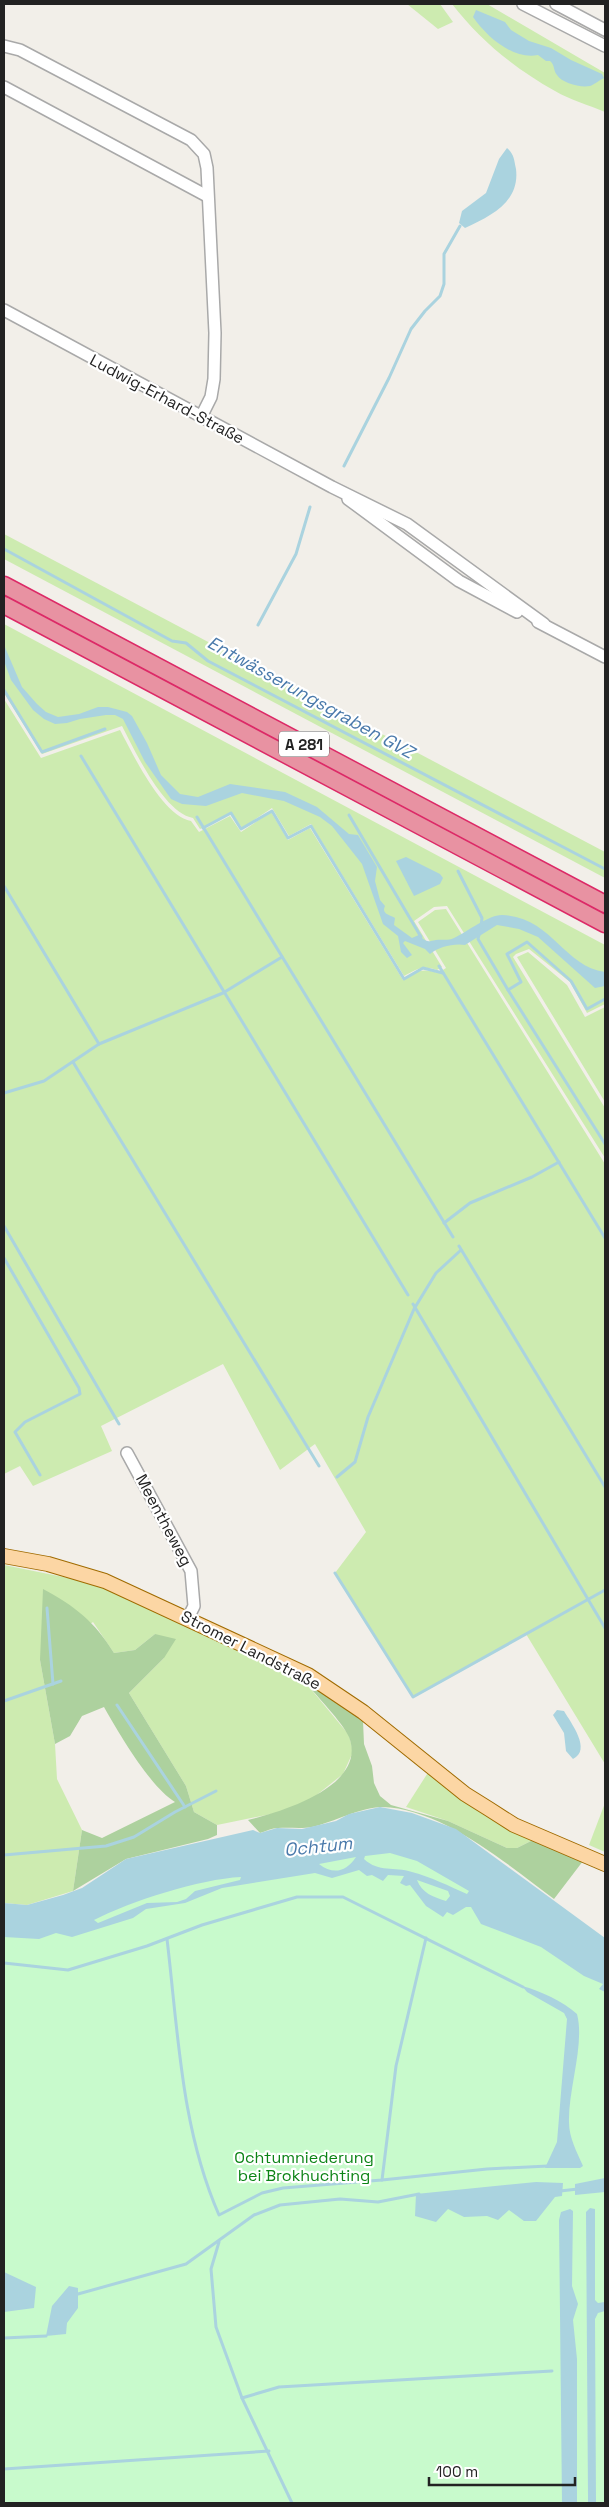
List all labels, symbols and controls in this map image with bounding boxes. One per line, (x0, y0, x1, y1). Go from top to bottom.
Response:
street label: Ludwig-Erhard-Straße (86, 349, 248, 449)
water label: Entwässerungsgraben GVZ (204, 631, 421, 765)
road number: A 281 (279, 732, 329, 756)
street label: Meentheweg (131, 1470, 197, 1570)
street label: Stromer Landstraße (177, 1606, 325, 1694)
water label: Ochtum (283, 1831, 354, 1861)
park label: Ochtumniederung bei Brokhuchting (234, 2147, 374, 2186)
scale bar (429, 2454, 575, 2486)
text: 100 m (436, 2462, 478, 2481)

